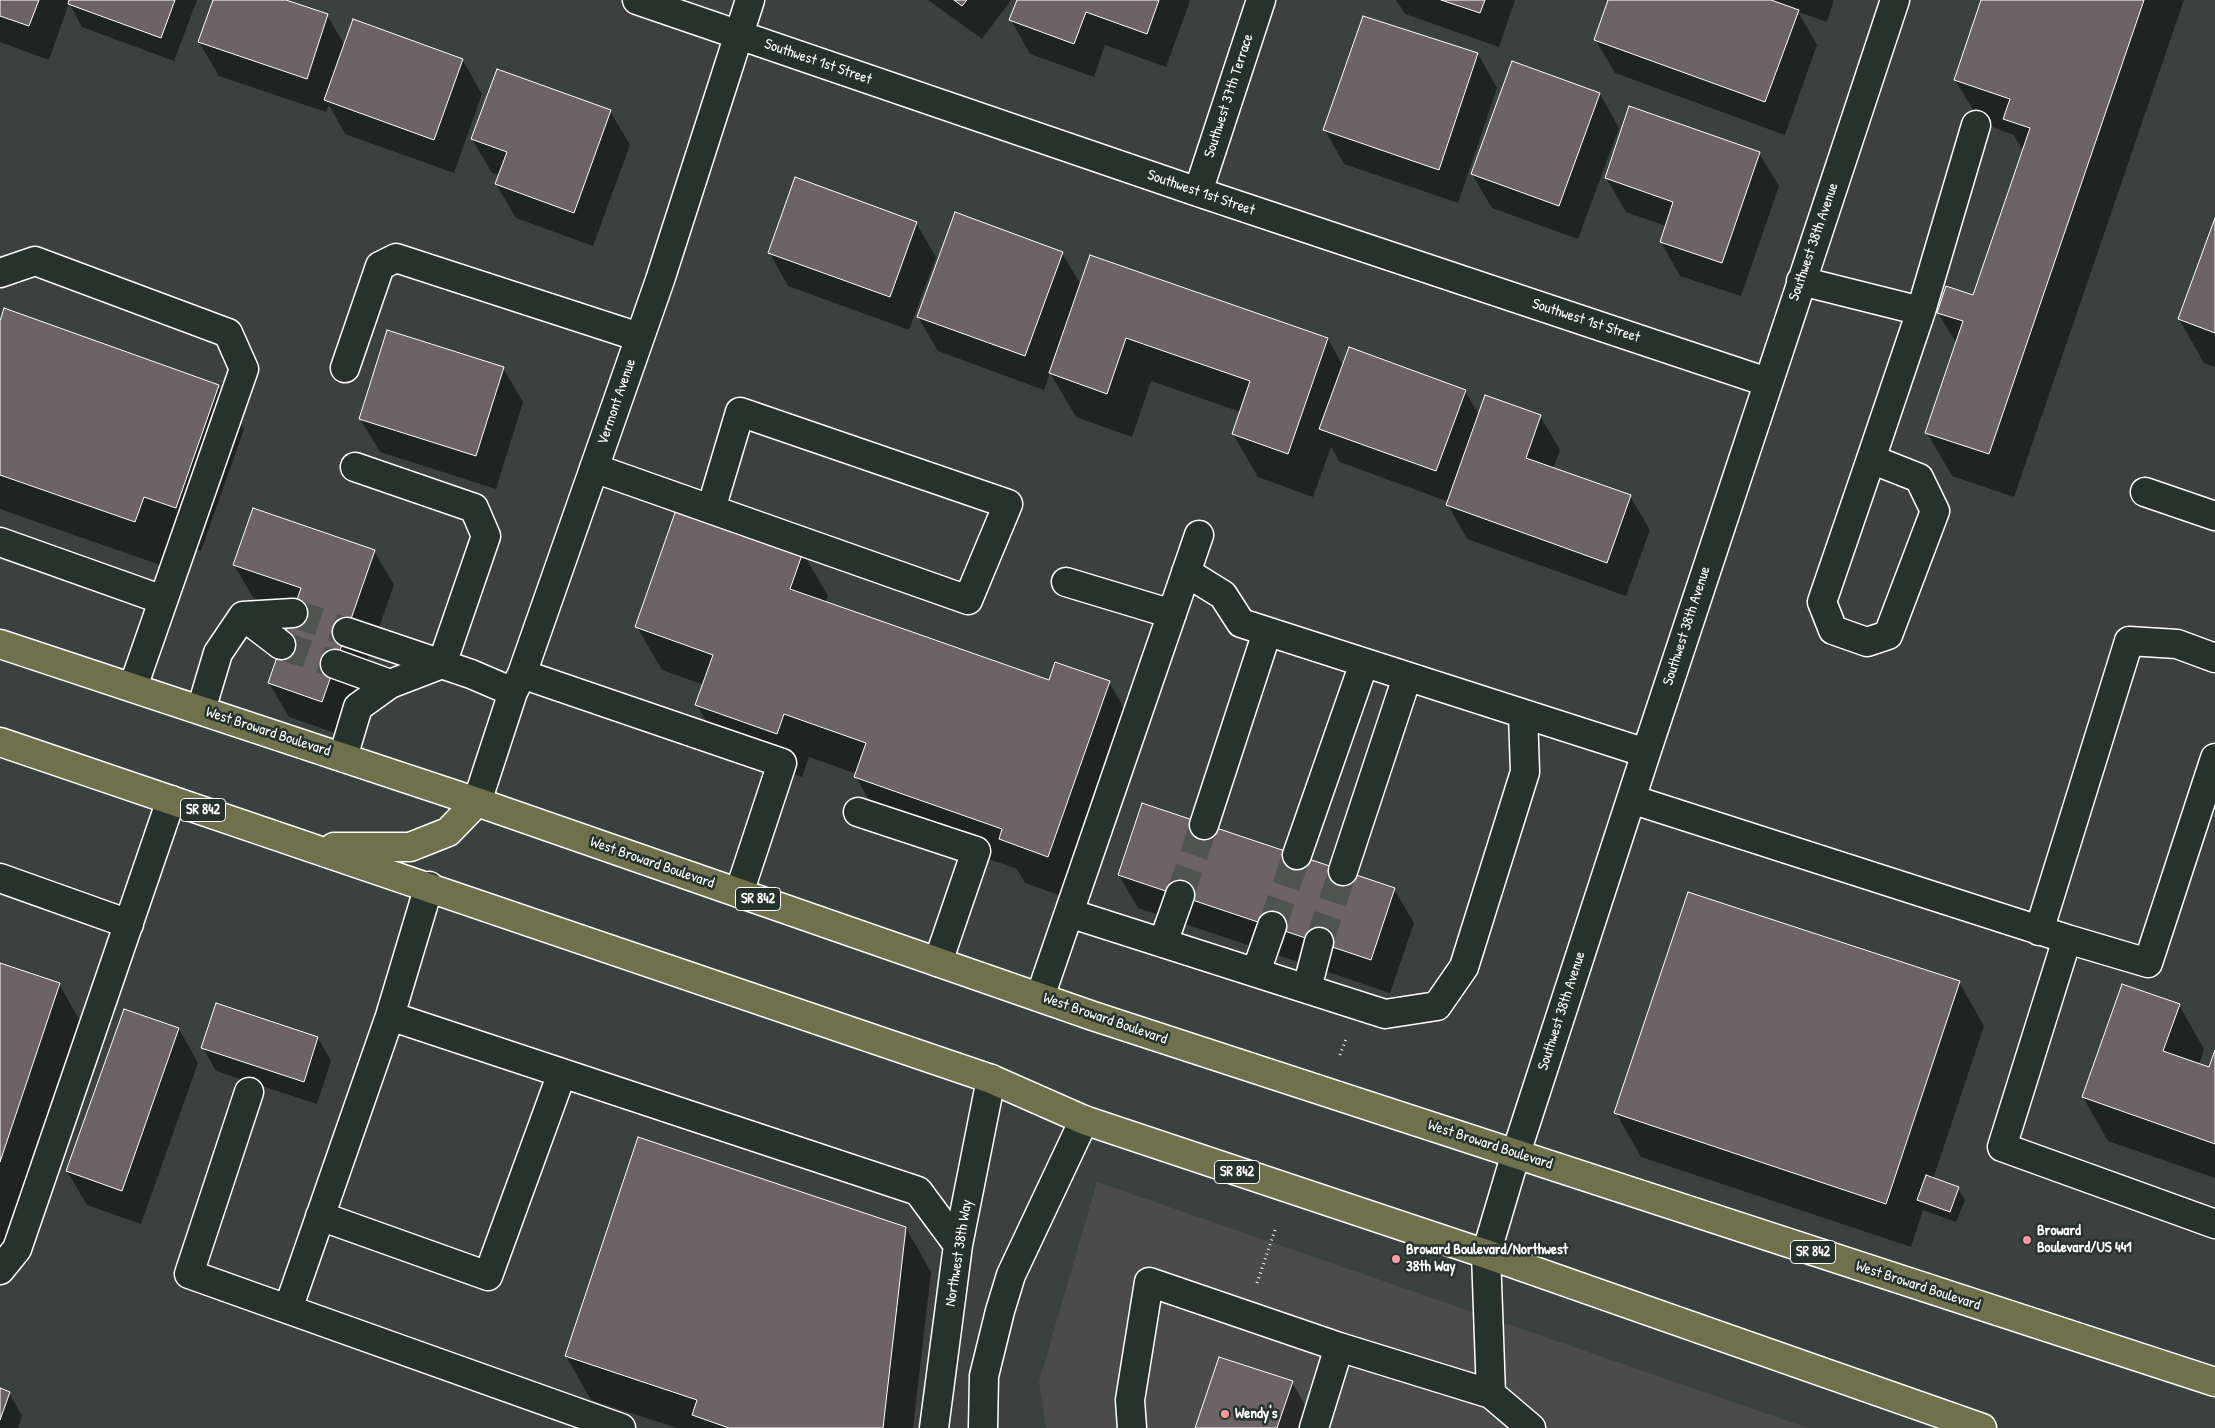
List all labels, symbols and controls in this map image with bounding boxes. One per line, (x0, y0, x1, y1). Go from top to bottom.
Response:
street label: Southwest 37th Terrace (1201, 32, 1257, 160)
street label: Southwest 1st Street (762, 35, 874, 89)
street label: Southwest 1st Street (1145, 166, 1257, 220)
street label: Southwest 38th Avenue (1785, 181, 1843, 303)
street label: Southwest 1st Street (1530, 295, 1642, 347)
street label: Vermont Avenue (594, 357, 640, 447)
street label: Southwest 38th Avenue (1659, 564, 1715, 688)
street label: West Broward Boulevard (203, 703, 333, 761)
road number: SR 842 (180, 798, 226, 822)
street label: West Broward Boulevard (588, 833, 716, 893)
road number: SR 842 (736, 888, 780, 911)
street label: Southwest 38th Avenue (1534, 949, 1590, 1073)
street label: West Broward Boulevard (1041, 989, 1169, 1049)
street label: West Broward Boulevard (1425, 1116, 1555, 1174)
road number: SR 842 (1214, 1160, 1260, 1184)
street label: Northwest 38th Way (942, 1198, 976, 1308)
place label: Broward Boulevard/US 441 (2037, 1222, 2132, 1257)
marker: Broward Boulevard/US 441 (2021, 1234, 2033, 1246)
road number: SR 842 (1790, 1240, 1836, 1264)
place label: Broward Boulevard/Northwest 38th Way (1406, 1241, 1568, 1276)
marker: Broward Boulevard/Northwest 38th Way (1390, 1253, 1402, 1265)
street label: West Broward Boulevard (1853, 1257, 1983, 1315)
place label: Wendy's (1235, 1405, 1277, 1423)
marker: Wendy's (1219, 1408, 1231, 1420)

